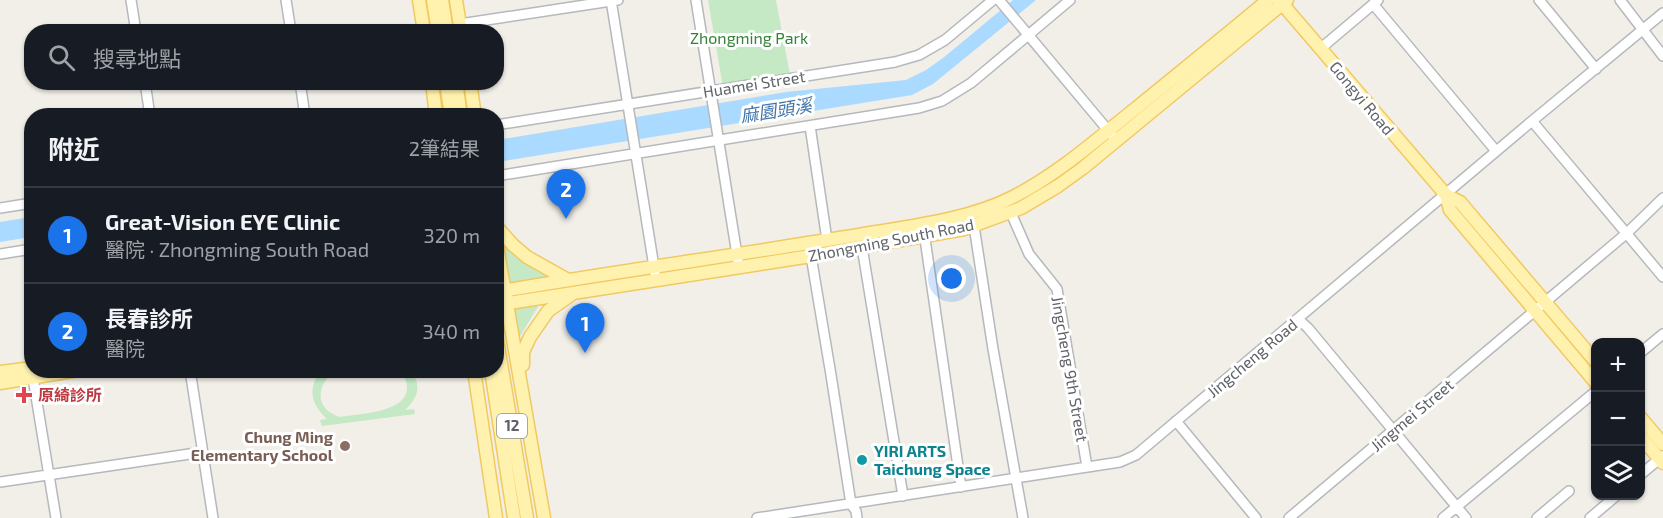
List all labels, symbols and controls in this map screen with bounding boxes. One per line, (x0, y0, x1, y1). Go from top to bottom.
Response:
search box (24, 24, 504, 90)
park label: Zhongming Park (690, 28, 808, 47)
icon: search (45, 41, 78, 74)
text: 搜尋地點 (93, 45, 181, 71)
street label: Gongyi Road (1326, 57, 1399, 138)
street label: Huamei Street (701, 66, 806, 101)
water label: 麻園頭溪 (739, 93, 816, 127)
text: 附近 (48, 133, 100, 164)
text: 2筆結果 (409, 136, 480, 160)
pin: 2 (546, 170, 586, 219)
text: Great-Vision EYE Clinic (105, 208, 340, 234)
street label: Zhongming South Road (806, 214, 975, 265)
text: 1 (63, 223, 72, 247)
text: 320 m (424, 223, 480, 247)
text: 醫院 · Zhongming South Road (105, 237, 369, 261)
your location (937, 264, 966, 293)
street label: Jingcheng 9th Street (1048, 295, 1093, 443)
pin: 1 (566, 304, 604, 353)
text: 長春診所 (105, 305, 193, 331)
street label: Jingcheng Road (1203, 314, 1301, 401)
text: 2 (62, 319, 73, 343)
text: 340 m (423, 319, 480, 343)
text: 醫院 (105, 336, 145, 360)
map controls (1591, 338, 1645, 500)
button: + (1591, 338, 1645, 392)
street label: Jingmei Street (1366, 374, 1457, 455)
place label: 原綺診所 (38, 385, 102, 404)
marker: 原綺診所 (15, 386, 33, 404)
button: − (1591, 392, 1645, 446)
road number: 12 (497, 414, 527, 438)
place label: Chung Ming Elementary School (191, 427, 334, 465)
marker: Chung Ming Elementary School (338, 439, 352, 453)
place label: YIRI ARTS Taichung Space (874, 441, 991, 478)
button: layers (1591, 446, 1645, 500)
marker: YIRI ARTS Taichung Space (855, 453, 869, 467)

